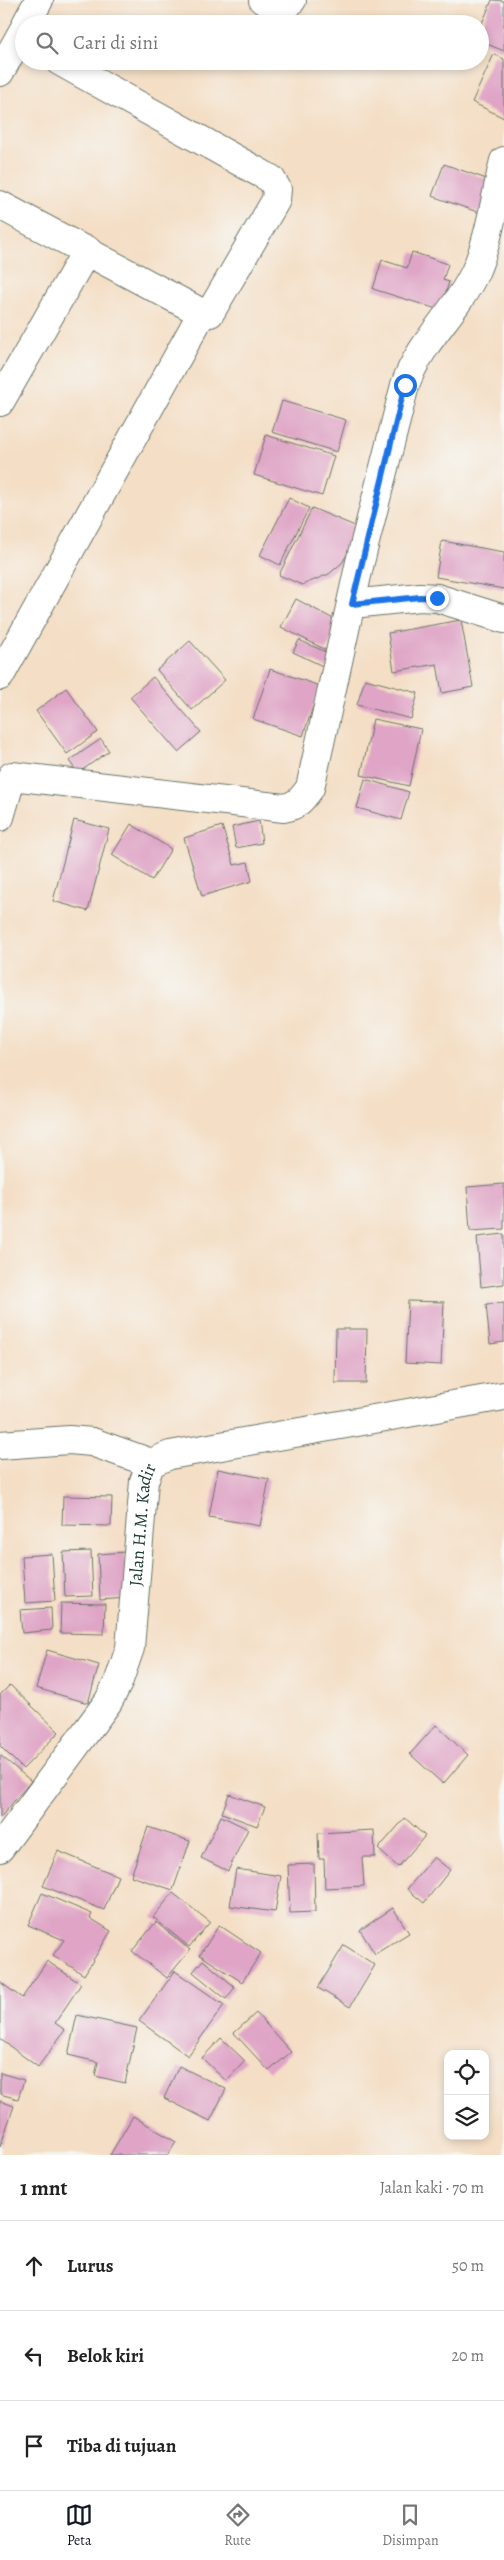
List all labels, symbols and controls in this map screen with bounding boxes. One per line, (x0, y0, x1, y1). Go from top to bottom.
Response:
search box (15, 15, 489, 70)
icon: search (33, 29, 61, 57)
text: Cari di sini (73, 30, 158, 56)
route start (394, 374, 417, 397)
route end (426, 587, 449, 610)
street label: Jalan H.M. Kadir (123, 1460, 162, 1587)
map controls (444, 2050, 489, 2140)
button: locate (444, 2050, 489, 2095)
button: layers (444, 2095, 489, 2140)
text: 1 mnt (20, 2174, 68, 2202)
text: Jalan kaki · 70 m (380, 2177, 484, 2199)
icon: ahead (20, 2252, 48, 2280)
text: Lurus (67, 2253, 113, 2279)
text: 50 m (452, 2255, 484, 2277)
icon: left (20, 2342, 48, 2370)
text: Belok kiri (67, 2343, 144, 2369)
text: 20 m (451, 2345, 484, 2367)
icon: arrive (20, 2432, 48, 2460)
text: Tiba di tujuan (67, 2433, 176, 2459)
tab: Peta (65, 2501, 93, 2550)
tab: Rute (224, 2501, 252, 2550)
tab: Disimpan (382, 2501, 439, 2550)

